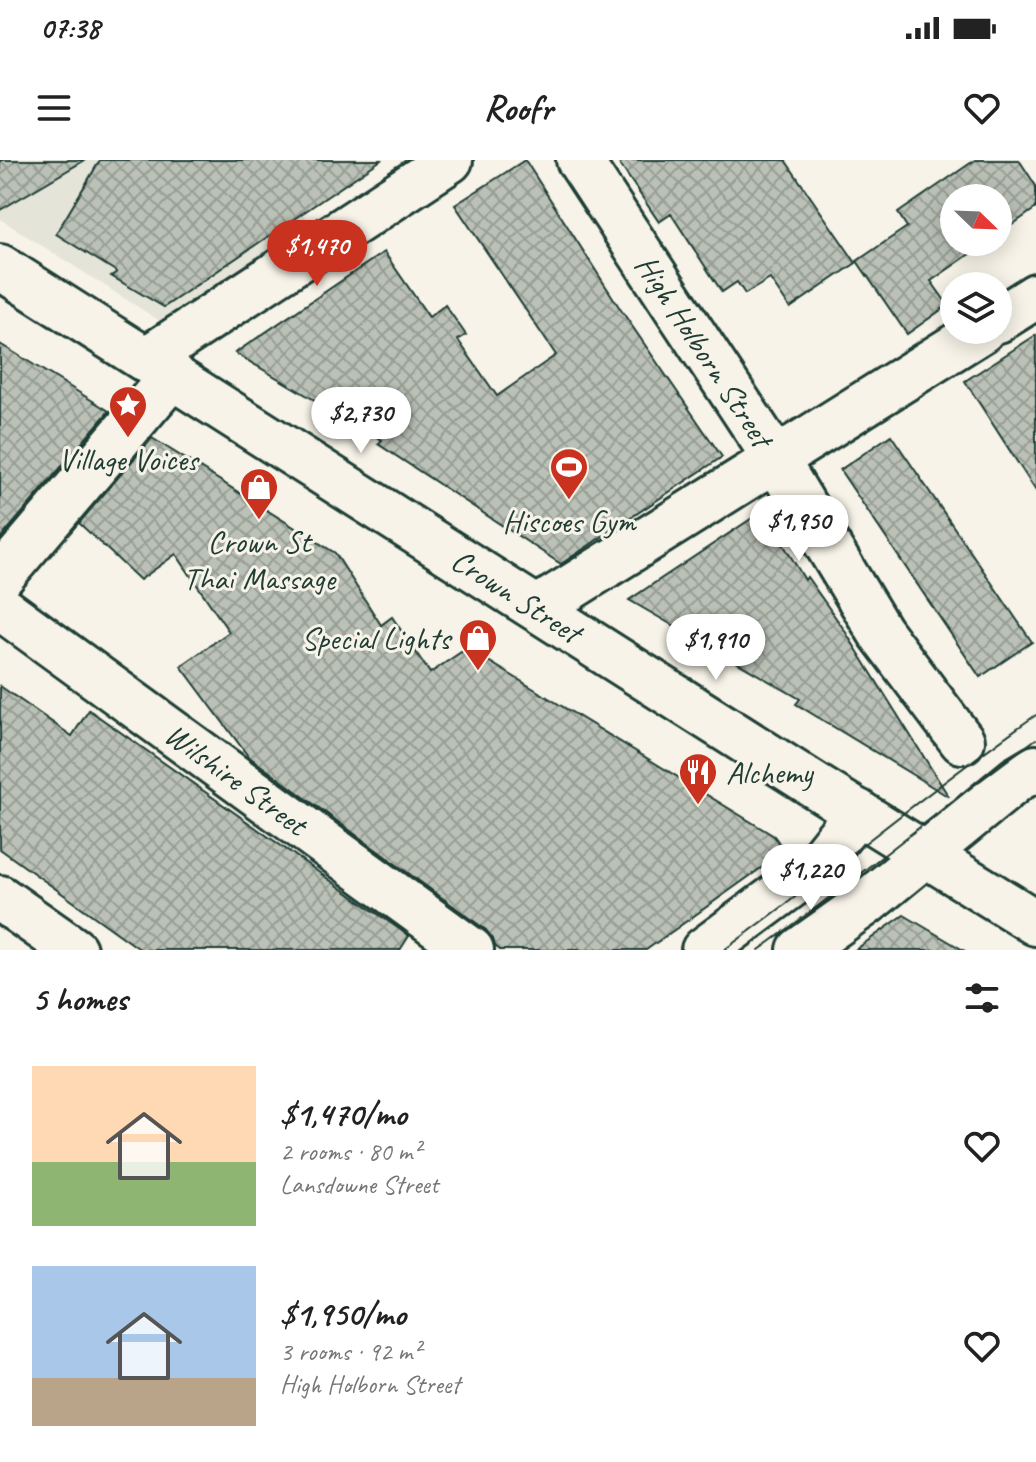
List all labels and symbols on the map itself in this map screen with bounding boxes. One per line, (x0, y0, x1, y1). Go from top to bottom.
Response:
north arrow (940, 184, 1012, 256)
pin: $1,470 (252, 220, 382, 288)
street label: High Holborn Street (626, 247, 785, 458)
place icon: Village Voices (107, 384, 149, 439)
pin: $2,730 (296, 387, 426, 455)
place label: Village Voices (58, 439, 200, 480)
sports icon: Hiscoes Gym (548, 446, 590, 501)
shop icon: Crown St Thai Massage (238, 466, 280, 521)
pin: $1,950 (734, 495, 864, 563)
place label: Hiscoes Gym (503, 501, 638, 542)
place label: Crown St Thai Massage (183, 521, 337, 599)
street label: Crown Street (444, 539, 592, 654)
pin: $1,910 (651, 614, 781, 682)
shop icon: Special Lights (457, 617, 499, 672)
place label: Special Lights (301, 618, 453, 659)
street label: Wilshire Street (157, 714, 318, 846)
restaurant icon: Alchemy (677, 751, 719, 806)
place label: Alchemy (726, 752, 815, 793)
pin: $1,220 (746, 844, 876, 912)

